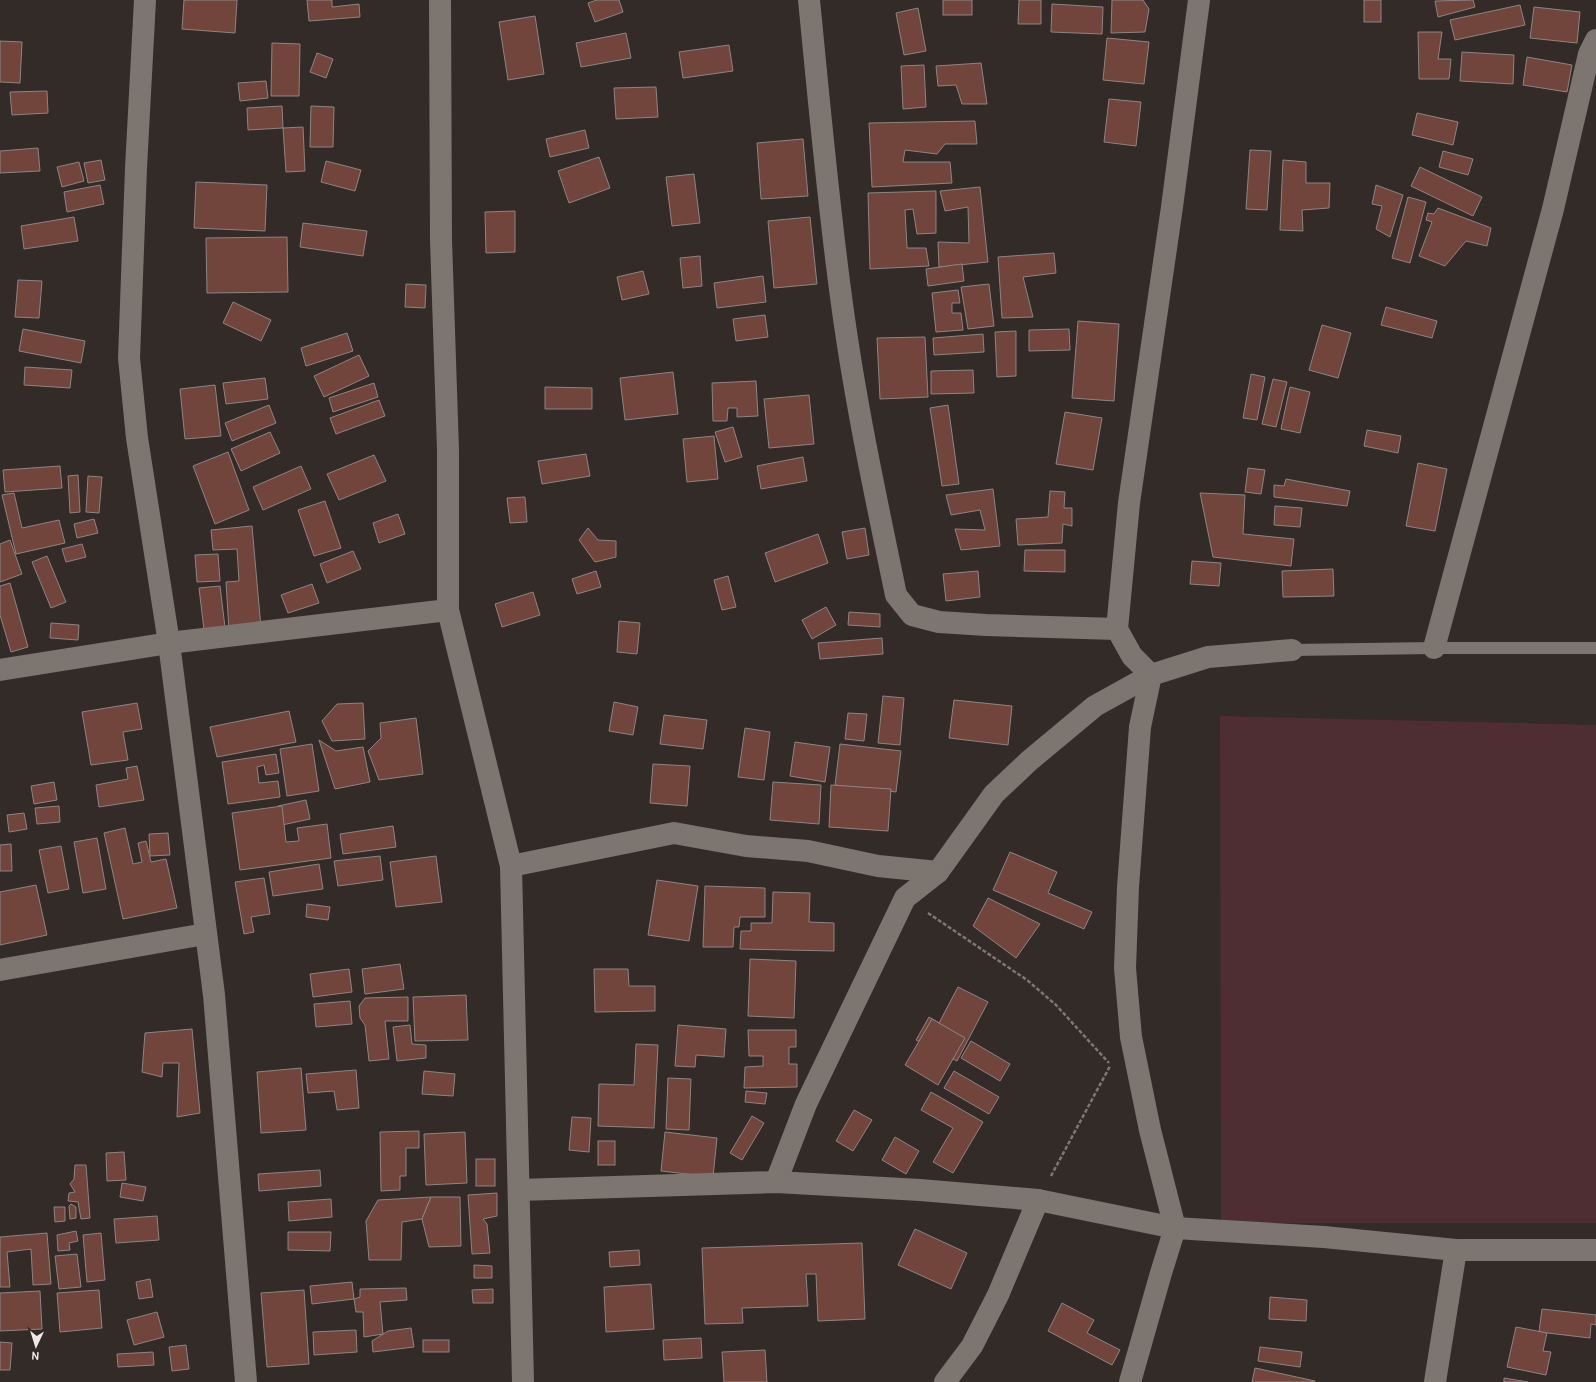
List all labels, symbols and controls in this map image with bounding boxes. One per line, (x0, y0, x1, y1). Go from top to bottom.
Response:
north arrow (16, 1326, 56, 1366)
text: N (31, 1349, 40, 1363)

